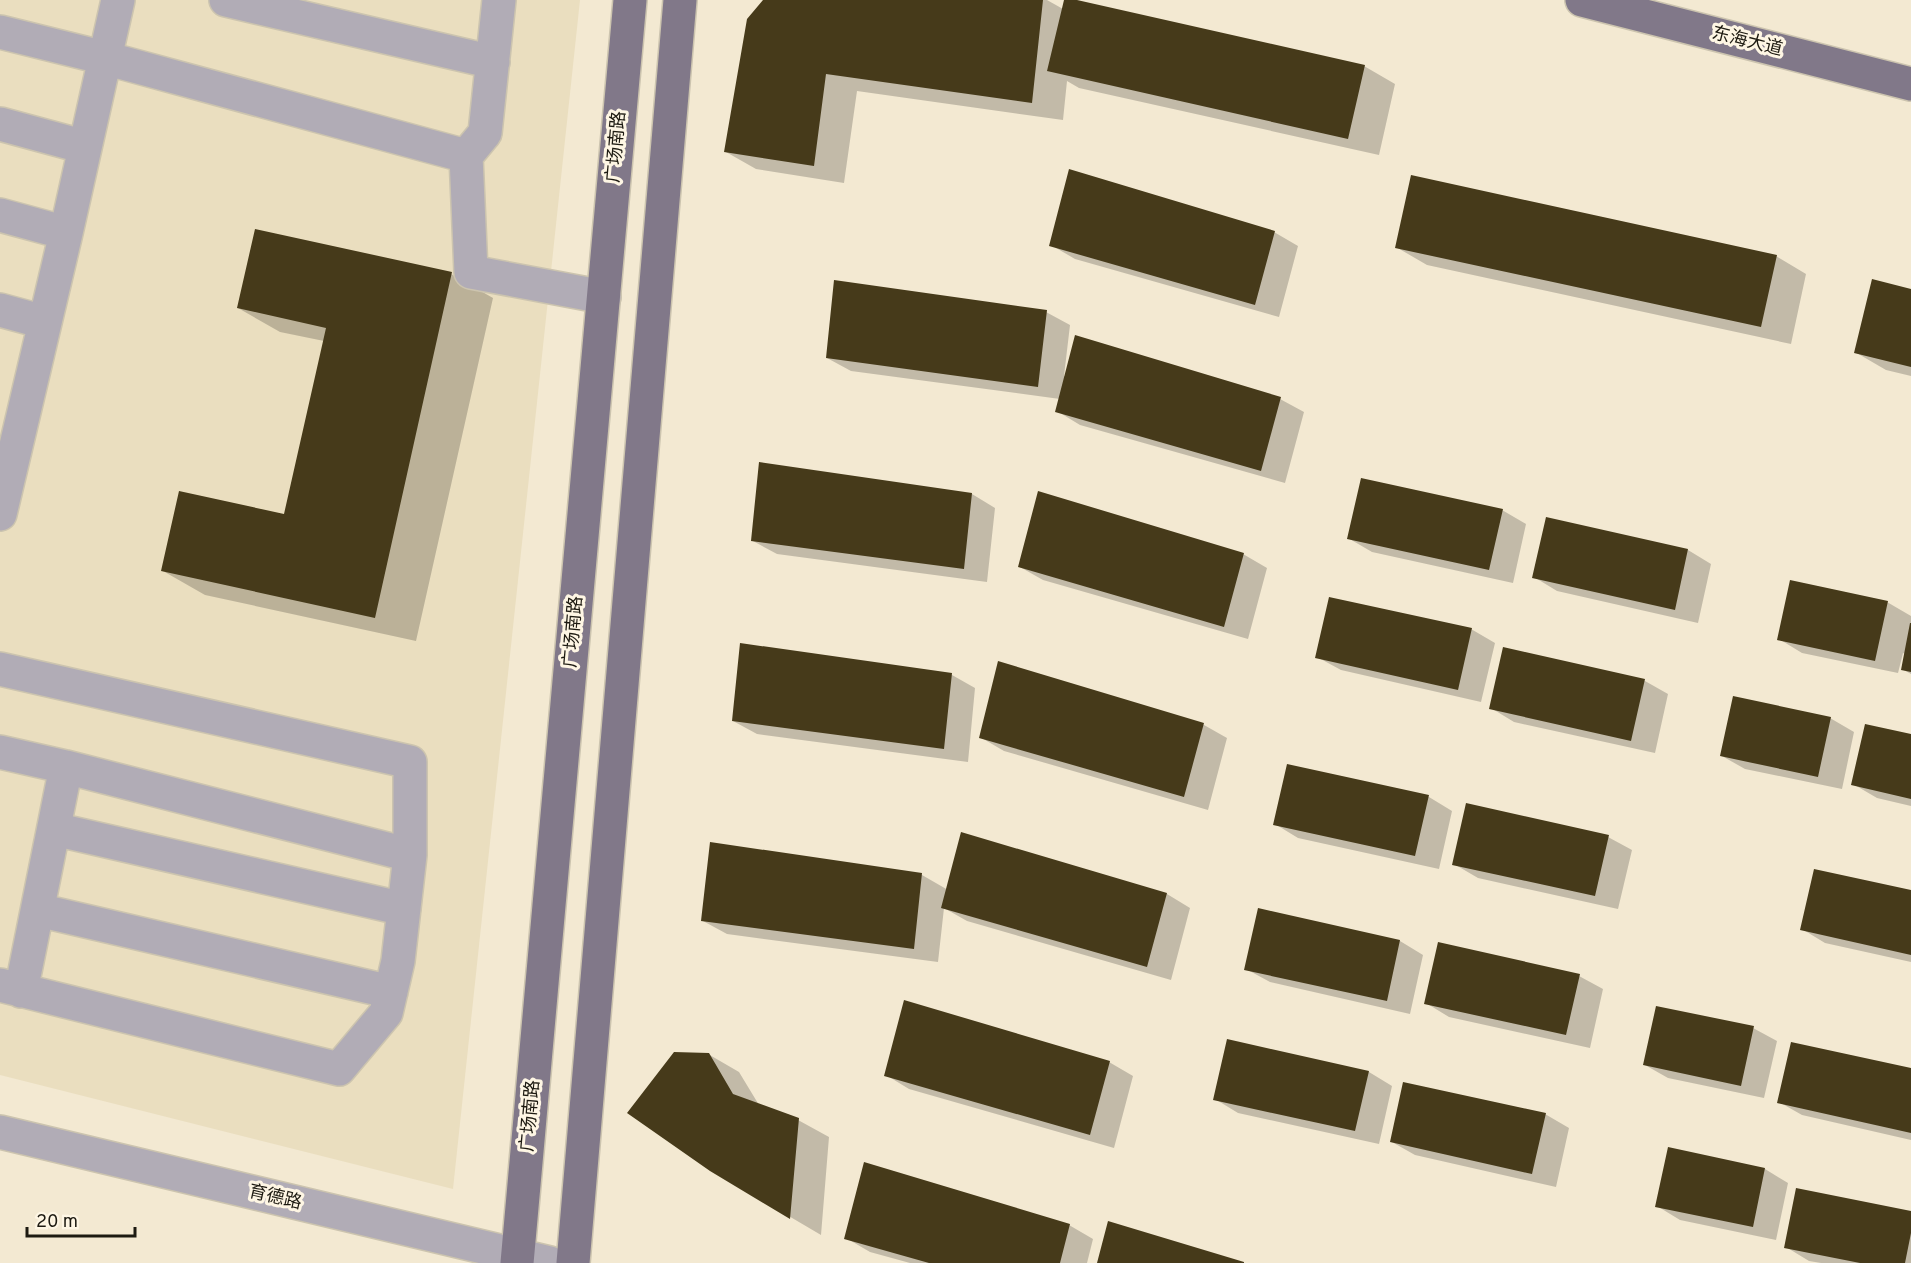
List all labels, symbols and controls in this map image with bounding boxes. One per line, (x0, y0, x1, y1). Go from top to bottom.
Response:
street label: 东海大道 (1709, 22, 1785, 62)
street label: 广场南路 (602, 110, 632, 184)
street label: 广场南路 (559, 595, 589, 669)
street label: 广场南路 (516, 1079, 546, 1153)
street label: 育德路 (246, 1181, 304, 1215)
scale bar (27, 1200, 135, 1238)
text: 20 m (36, 1211, 78, 1234)

